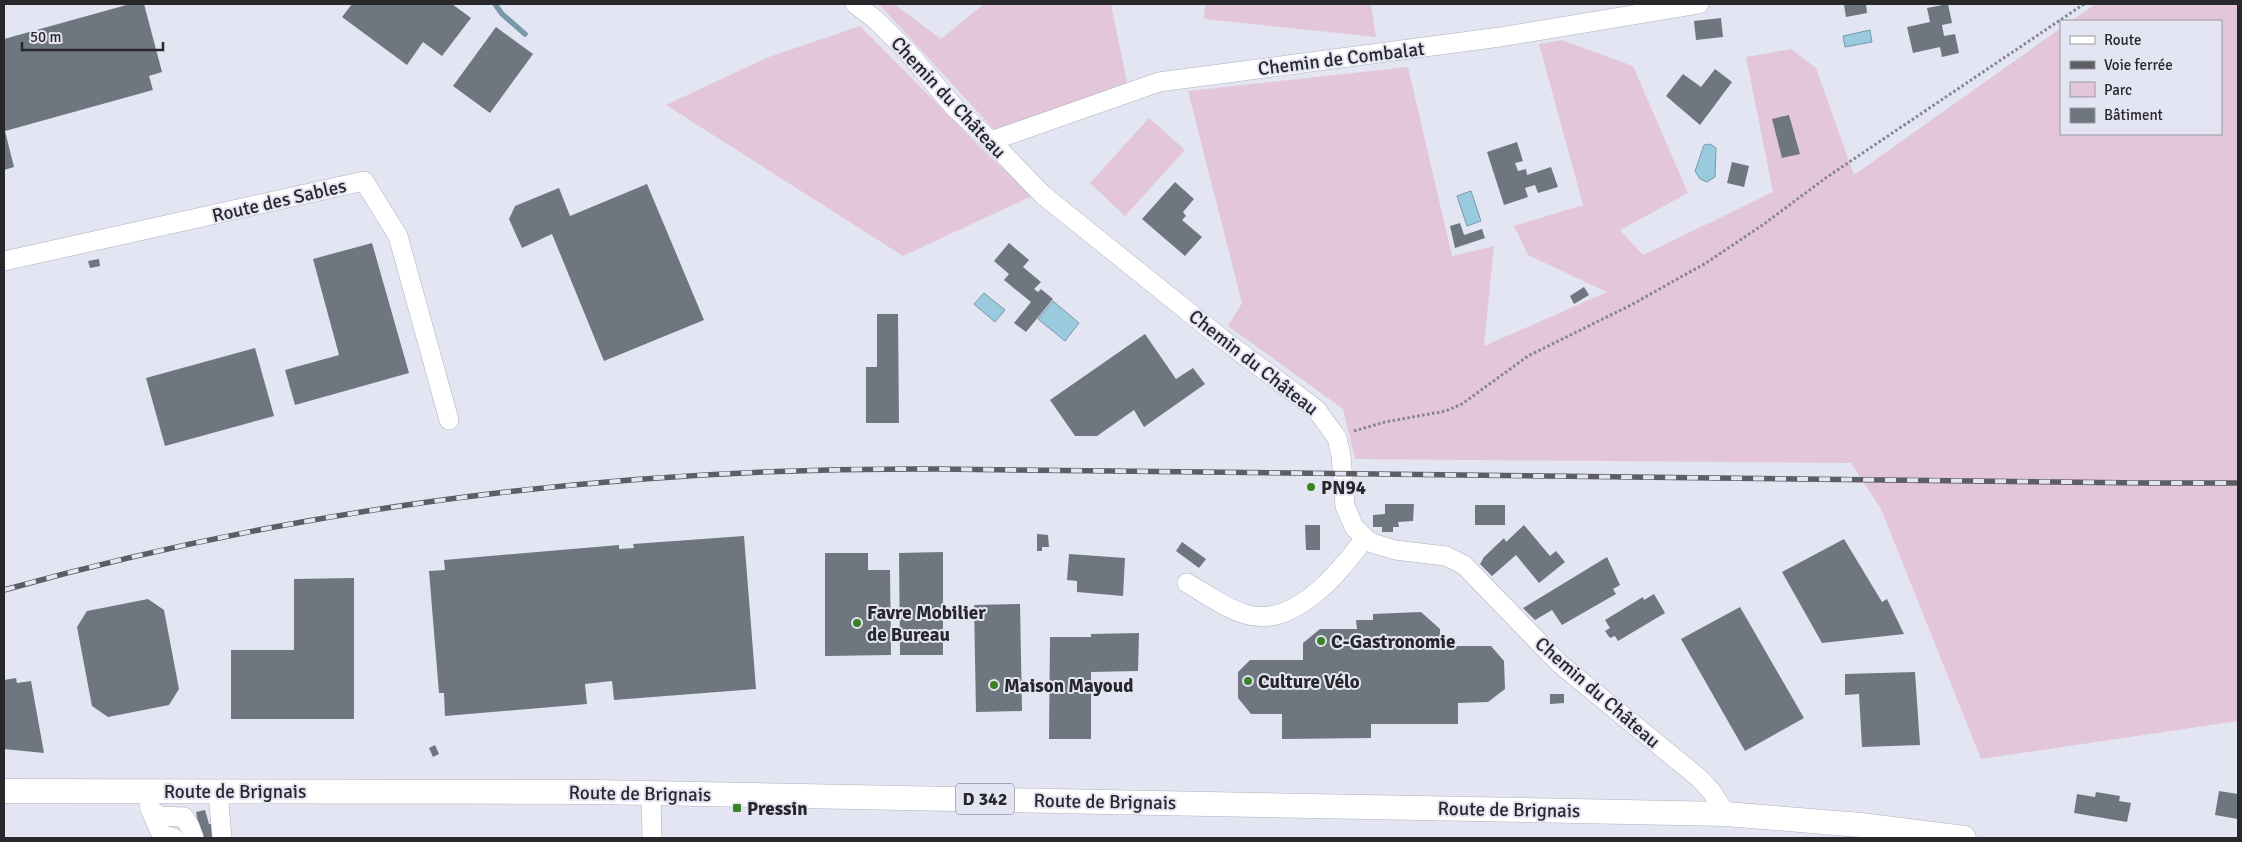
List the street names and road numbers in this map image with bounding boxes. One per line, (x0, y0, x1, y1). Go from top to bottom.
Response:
street label: Chemin du Château (886, 32, 1011, 164)
street label: Chemin de Combalat (1256, 37, 1426, 81)
street label: Route des Sables (210, 174, 349, 228)
street label: Chemin du Château (1184, 305, 1323, 421)
street label: Chemin du Château (1530, 632, 1665, 754)
street label: Route de Brignais (164, 780, 306, 804)
street label: Route de Brignais (568, 781, 711, 807)
road number: D 342 (956, 784, 1014, 814)
street label: Route de Brignais (1033, 789, 1176, 815)
street label: Route de Brignais (1437, 797, 1580, 823)

